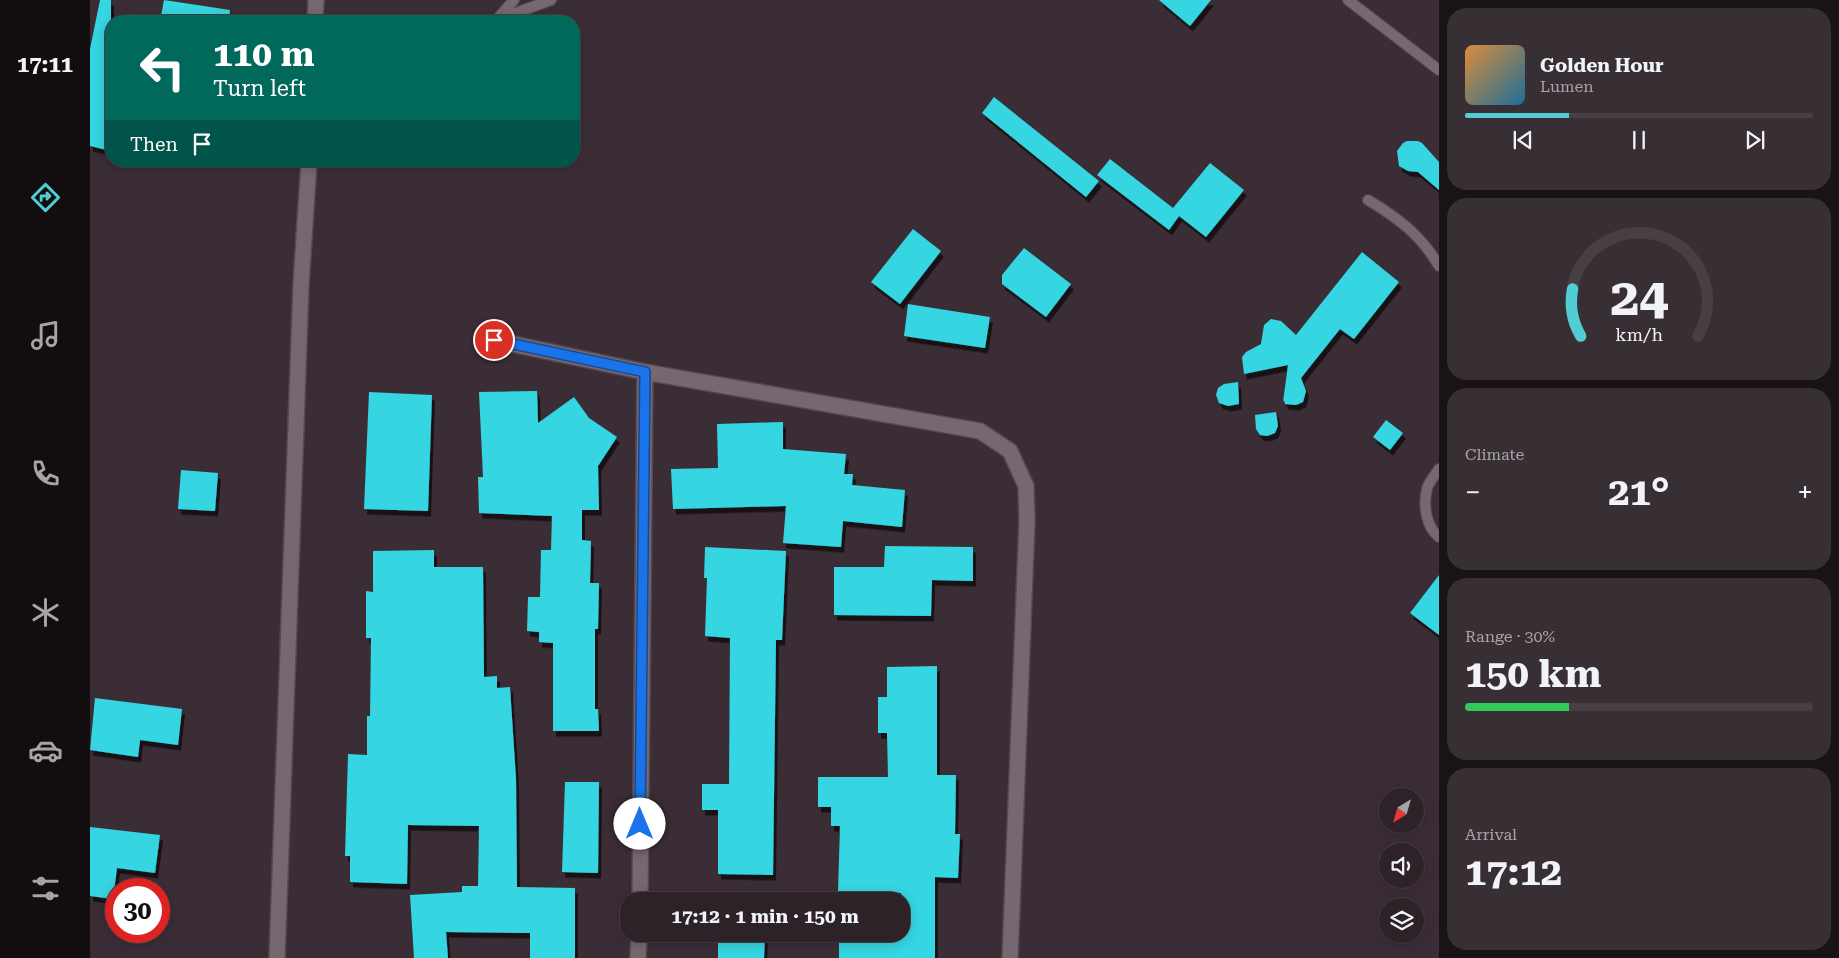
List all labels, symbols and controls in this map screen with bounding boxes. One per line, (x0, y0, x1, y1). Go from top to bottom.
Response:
text: 110 m (213, 34, 314, 75)
icon: left (130, 35, 195, 100)
text: 17:11 (17, 52, 73, 77)
text: Golden Hour (1540, 54, 1664, 77)
text: Turn left (213, 76, 306, 101)
text: Lumen (1540, 77, 1594, 96)
icon: previous (1509, 126, 1537, 154)
icon: pause (1625, 126, 1653, 154)
icon: next (1741, 126, 1769, 154)
icon: arrive (188, 130, 216, 158)
text: Then (130, 133, 178, 156)
icon: directions (28, 180, 63, 215)
text: 24 (1610, 267, 1668, 328)
icon: music (28, 318, 63, 353)
pin (473, 319, 515, 361)
text: km/h (1615, 324, 1663, 345)
icon: arrive (480, 326, 508, 354)
text: Climate (1465, 445, 1524, 464)
icon: phone (28, 456, 63, 491)
text: 21° (1608, 470, 1670, 514)
text: − (1465, 476, 1481, 509)
text: + (1797, 476, 1813, 509)
icon: climate (28, 595, 63, 630)
text: Range · 30% (1465, 627, 1555, 646)
text: 150 km (1465, 652, 1601, 696)
icon: car (28, 733, 63, 768)
north arrow (1379, 788, 1424, 832)
map controls (1379, 788, 1424, 943)
position arrow (613, 797, 665, 849)
text: Arrival (1465, 825, 1517, 844)
button: sound (1379, 843, 1424, 888)
text: 17:12 (1465, 850, 1562, 894)
icon: filters (28, 871, 63, 906)
speed limit sign: 30 (105, 878, 170, 943)
button: layers (1379, 898, 1424, 943)
text: 17:12 · 1 min · 150 m (671, 905, 859, 928)

